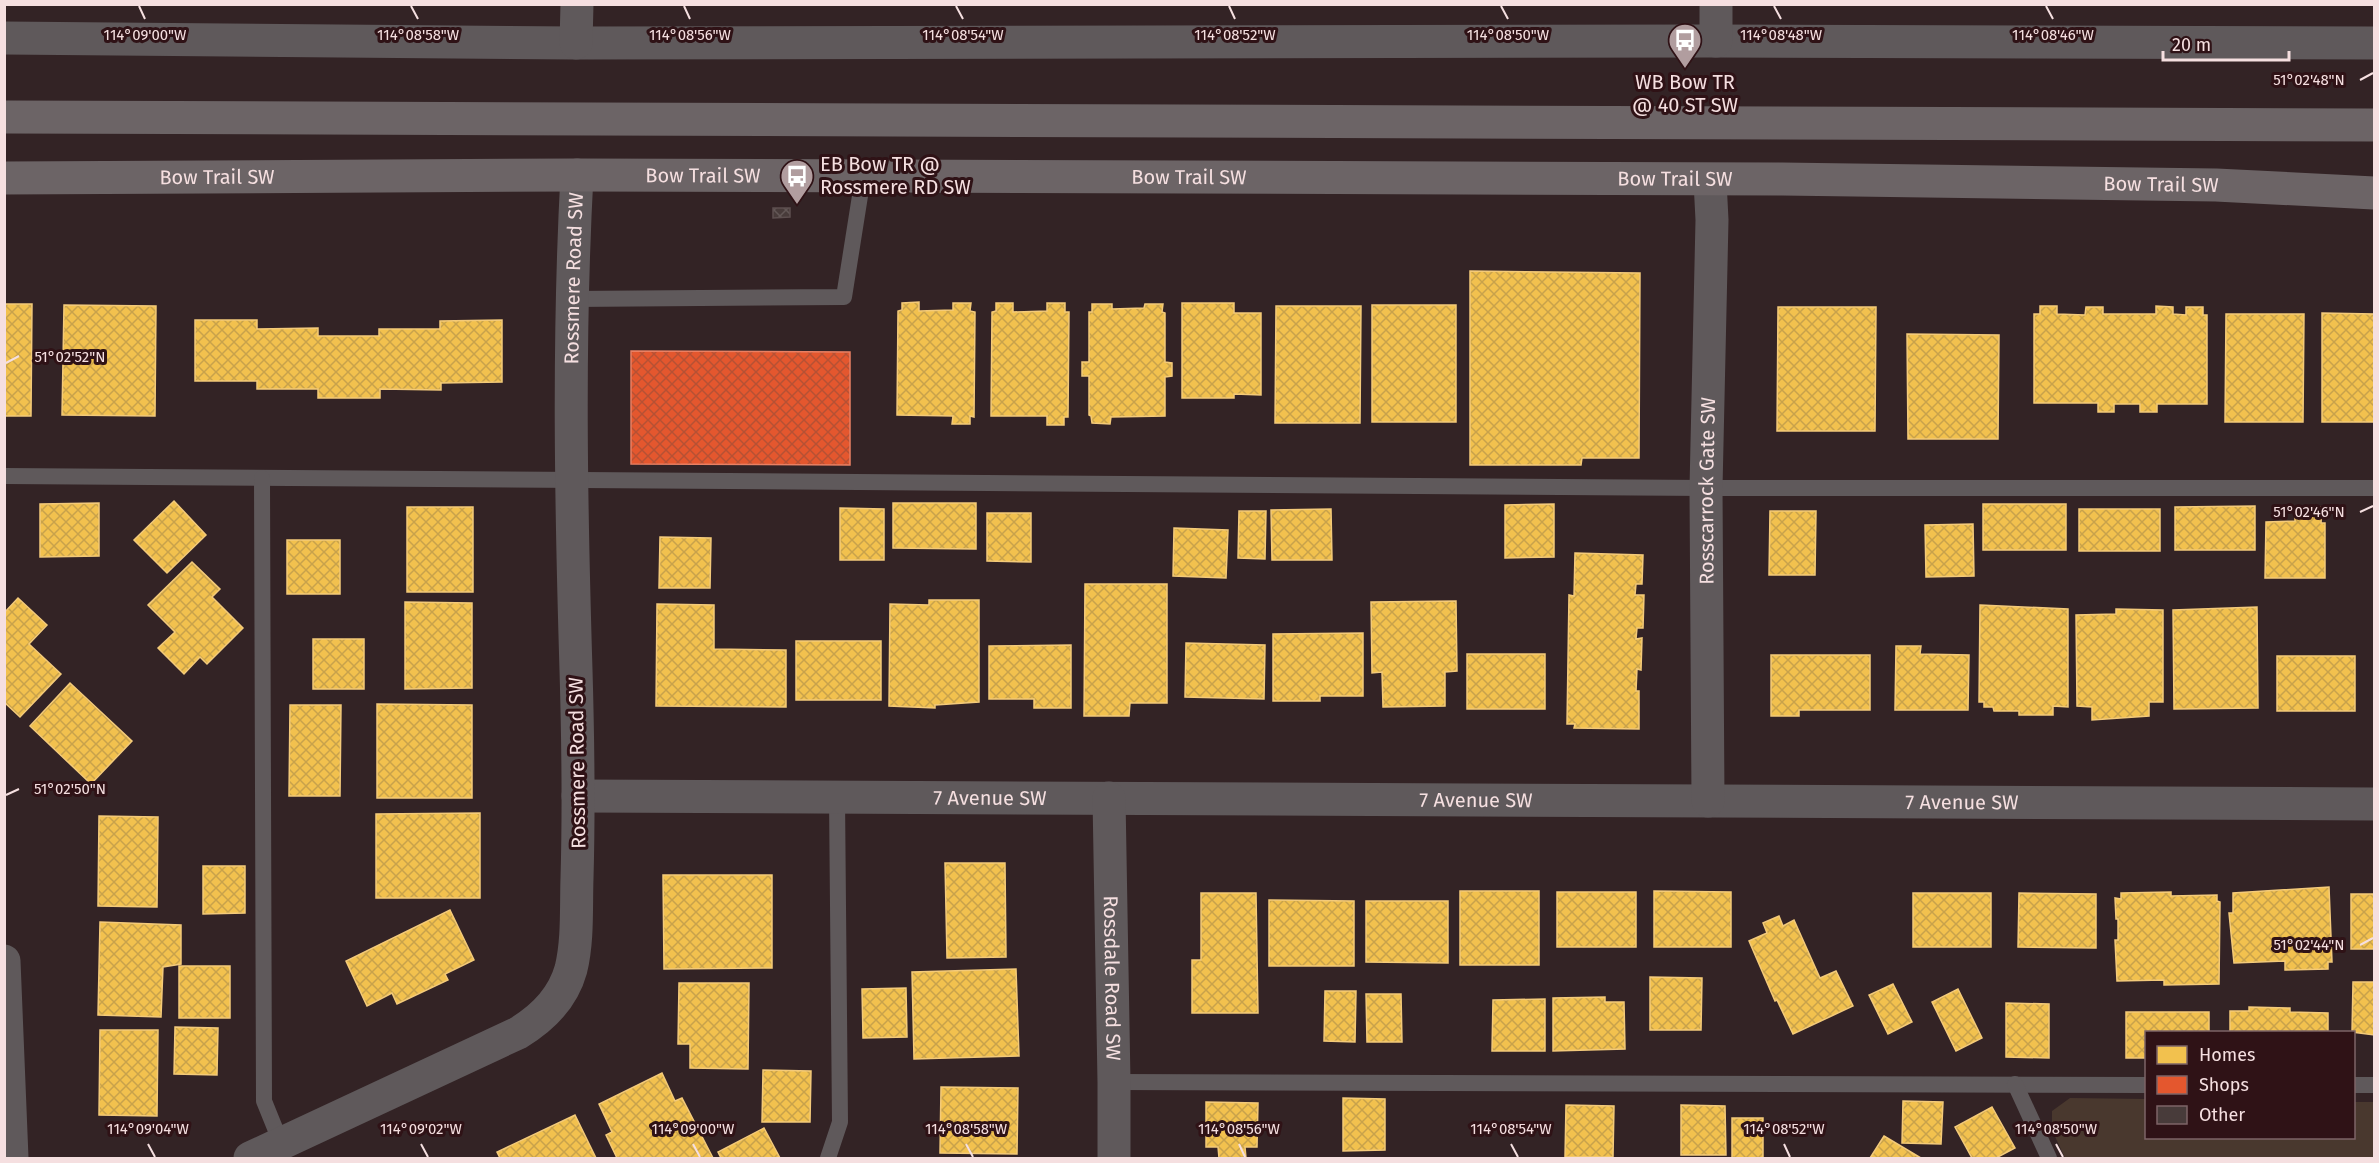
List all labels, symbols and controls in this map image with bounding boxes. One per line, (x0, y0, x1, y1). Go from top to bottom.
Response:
bus stop icon: WB Bow TR @ 40 ST SW (1667, 22, 1703, 69)
scale bar (2163, 24, 2289, 62)
text: 114°09'00"W (104, 26, 187, 44)
text: 114°08'58"W (377, 26, 460, 44)
text: 114°08'56"W (649, 26, 732, 44)
text: 114°08'54"W (922, 26, 1004, 44)
text: 114°08'52"W (1194, 26, 1276, 44)
text: 114°08'50"W (1467, 26, 1550, 44)
text: 114°08'48"W (1740, 26, 1823, 44)
text: 114°08'46"W (2012, 26, 2094, 44)
text: 20 m (2172, 34, 2211, 56)
place label: WB Bow TR @ 40 ST SW (1632, 70, 1739, 117)
text: 51°02'48"N (2273, 71, 2345, 89)
place label: EB Bow TR @ Rossmere RD SW (820, 152, 971, 199)
bus stop icon: EB Bow TR @ Rossmere RD SW (779, 158, 815, 205)
street label: Bow Trail SW (645, 163, 761, 188)
street label: Bow Trail SW (159, 165, 275, 189)
street label: Bow Trail SW (1131, 165, 1247, 189)
street label: Bow Trail SW (1617, 166, 1733, 191)
street label: Bow Trail SW (2103, 171, 2219, 197)
street label: Rossmere Road SW (559, 191, 588, 365)
text: 51°02'52"N (35, 348, 105, 366)
street label: Rosscarrock Gate SW (1694, 396, 1720, 585)
text: 51°02'46"N (2273, 503, 2345, 521)
street label: Rossmere Road SW (563, 676, 590, 849)
text: 51°02'50"N (34, 780, 106, 798)
street label: 7 Avenue SW (933, 786, 1047, 810)
street label: 7 Avenue SW (1419, 788, 1533, 812)
street label: 7 Avenue SW (1905, 790, 2019, 814)
street label: Rossdale Road SW (1099, 895, 1126, 1061)
text: 51°02'44"N (2274, 936, 2344, 954)
legend (2145, 1031, 2355, 1139)
text: Homes (2199, 1044, 2255, 1066)
text: Shops (2199, 1074, 2249, 1096)
text: Other (2199, 1104, 2245, 1126)
text: 114°09'04"W (107, 1120, 190, 1138)
text: 114°09'02"W (380, 1120, 463, 1138)
text: 114°09'00"W (652, 1120, 735, 1138)
text: 114°08'58"W (925, 1120, 1008, 1138)
text: 114°08'56"W (1198, 1120, 1281, 1138)
text: 114°08'54"W (1470, 1120, 1552, 1138)
text: 114°08'52"W (1743, 1120, 1825, 1138)
text: 114°08'50"W (2015, 1120, 2098, 1138)

